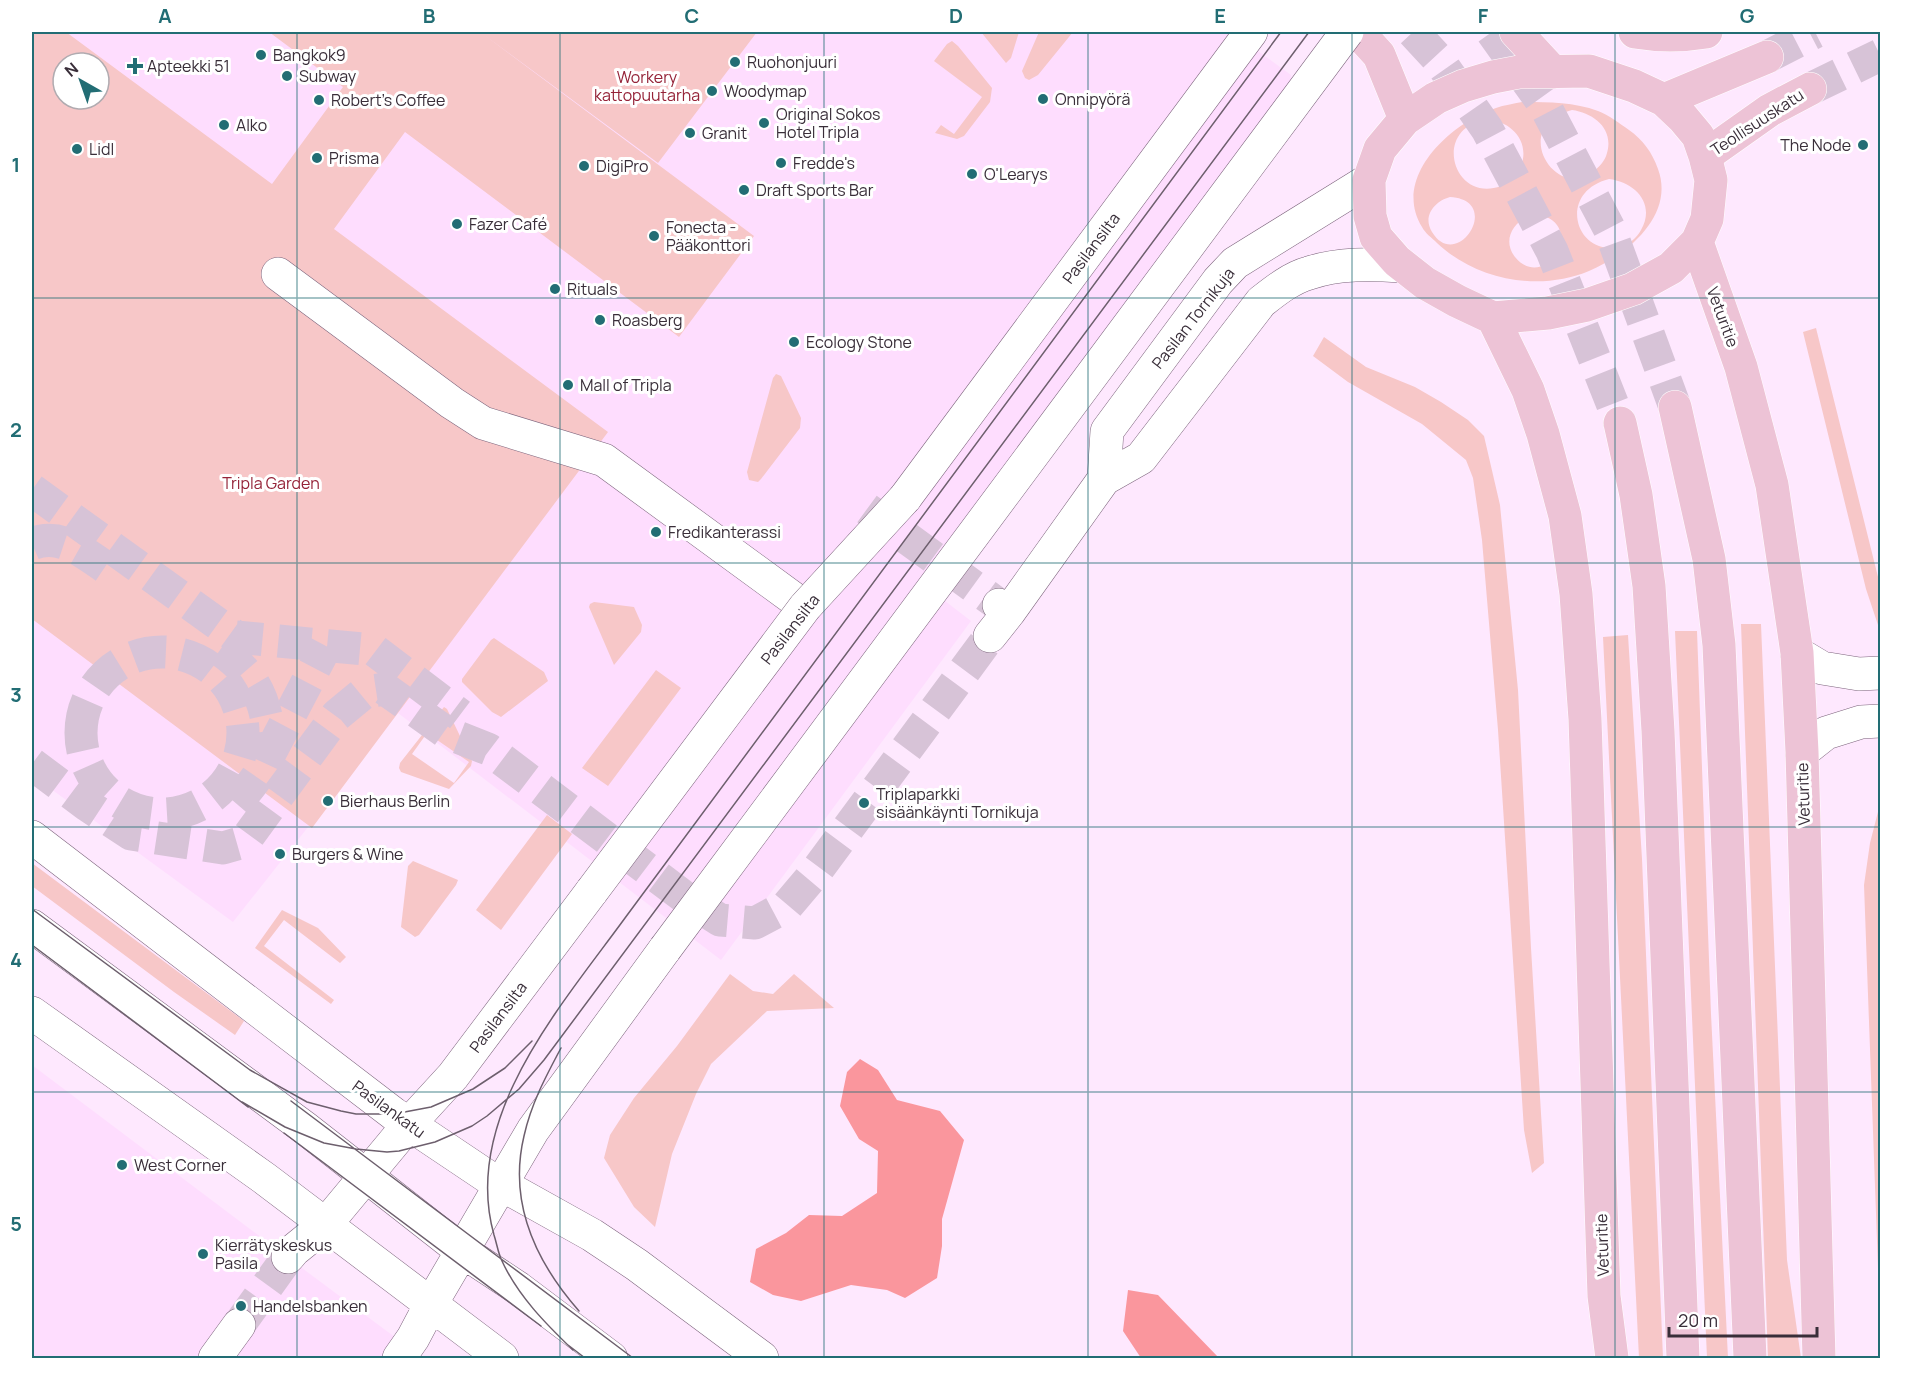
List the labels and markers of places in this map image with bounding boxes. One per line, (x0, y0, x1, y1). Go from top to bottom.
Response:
place label: Bangkok9 (273, 44, 346, 66)
marker: Bangkok9 (254, 48, 268, 62)
place label: Ruohonjuuri (747, 51, 837, 73)
place label: Apteekki 51 (147, 55, 230, 77)
marker: Ruohonjuuri (728, 55, 742, 69)
marker: Apteekki 51 (128, 59, 142, 73)
place label: Subway (299, 65, 357, 87)
marker: Subway (280, 69, 294, 83)
place label: Woodymap (724, 80, 807, 102)
marker: Woodymap (705, 84, 719, 98)
place label: Onnipyörä (1055, 88, 1130, 110)
place label: Robert's Coffee (331, 89, 445, 111)
marker: Onnipyörä (1036, 92, 1050, 106)
marker: Robert's Coffee (312, 93, 326, 107)
place label: Original Sokos Hotel Tripla (776, 103, 881, 143)
place label: Alko (236, 114, 267, 136)
marker: Original Sokos Hotel Tripla (757, 116, 771, 130)
marker: Alko (217, 118, 231, 132)
place label: Granit (702, 122, 747, 144)
marker: Granit (683, 126, 697, 140)
place label: The Node (1780, 134, 1851, 156)
place label: Lidl (89, 138, 114, 160)
marker: The Node (1856, 138, 1870, 152)
marker: Lidl (70, 142, 84, 156)
place label: Prisma (329, 147, 379, 169)
marker: Prisma (310, 151, 324, 165)
place label: Fredde's (793, 152, 855, 174)
place label: DigiPro (596, 155, 648, 177)
marker: Fredde's (774, 156, 788, 170)
marker: DigiPro (577, 159, 591, 173)
place label: O'Learys (984, 163, 1048, 185)
marker: O'Learys (965, 167, 979, 181)
place label: Draft Sports Bar (756, 179, 874, 201)
marker: Draft Sports Bar (737, 183, 751, 197)
place label: Fazer Café (469, 213, 547, 235)
place label: Fonecta - Pääkonttori (666, 216, 751, 256)
marker: Fazer Café (450, 217, 464, 231)
marker: Fonecta - Pääkonttori (647, 229, 661, 243)
place label: Rituals (567, 278, 618, 300)
marker: Rituals (548, 282, 562, 296)
place label: Roasberg (612, 309, 683, 331)
marker: Roasberg (593, 313, 607, 327)
place label: Ecology Stone (806, 331, 912, 353)
marker: Ecology Stone (787, 335, 801, 349)
place label: Mall of Tripla (580, 374, 672, 396)
marker: Mall of Tripla (561, 378, 575, 392)
place label: Fredikanterassi (668, 521, 781, 543)
marker: Fredikanterassi (649, 525, 663, 539)
place label: Triplaparkki sisäänkäynti Tornikuja (876, 783, 1039, 823)
place label: Bierhaus Berlin (340, 790, 450, 812)
marker: Bierhaus Berlin (321, 794, 335, 808)
marker: Triplaparkki sisäänkäynti Tornikuja (857, 796, 871, 810)
place label: Burgers & Wine (292, 843, 403, 865)
marker: Burgers & Wine (273, 847, 287, 861)
place label: West Corner (134, 1154, 227, 1176)
marker: West Corner (115, 1158, 129, 1172)
place label: Kierrätyskeskus Pasila (215, 1234, 332, 1274)
marker: Kierrätyskeskus Pasila (196, 1247, 210, 1261)
place label: Handelsbanken (253, 1295, 368, 1317)
marker: Handelsbanken (234, 1299, 248, 1313)

